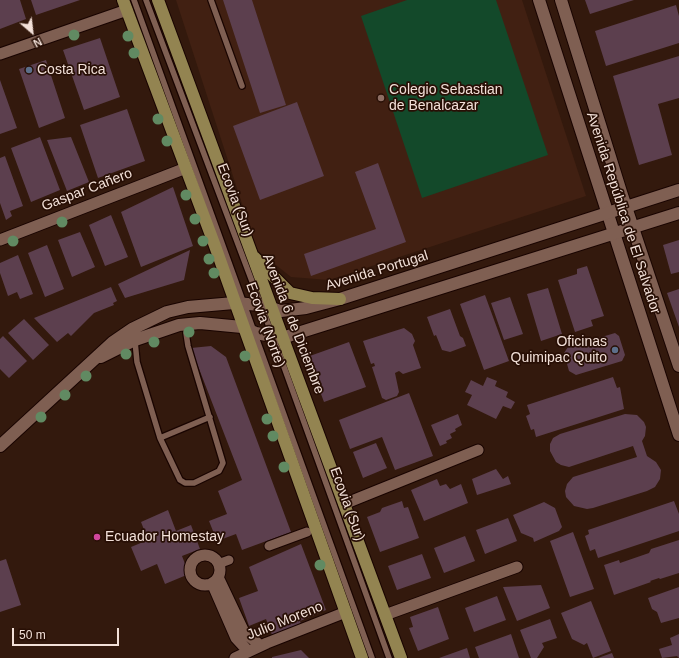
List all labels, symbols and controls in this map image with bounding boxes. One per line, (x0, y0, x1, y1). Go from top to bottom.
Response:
north arrow (12, 12, 52, 52)
text: N (31, 35, 44, 50)
place label: Costa Rica (37, 62, 105, 78)
marker: Costa Rica (24, 65, 34, 75)
place label: Colegio Sebastian de Benalcazar (389, 82, 503, 114)
marker: Colegio Sebastian de Benalcazar (376, 93, 386, 103)
street label: Avenida República de El Salvador (582, 110, 664, 316)
street label: Ecovia (Sur) (213, 161, 257, 239)
street label: Gaspar Cañero (39, 165, 135, 215)
street label: Avenida Portugal (324, 247, 430, 295)
street label: Avenida 6 de Diciembre (259, 252, 327, 396)
street label: Ecovia (Norte) (242, 280, 288, 370)
place label: Oficinas Quimipac Quito (511, 334, 607, 366)
marker: Oficinas Quimipac Quito (610, 345, 620, 355)
street label: Ecovia (Sur) (326, 465, 368, 543)
place label: Ecuador Homestay (105, 529, 224, 545)
marker: Ecuador Homestay (92, 532, 102, 542)
street label: Julio Moreno (245, 598, 325, 644)
scale bar (14, 620, 121, 646)
text: 50 m (19, 628, 46, 642)

